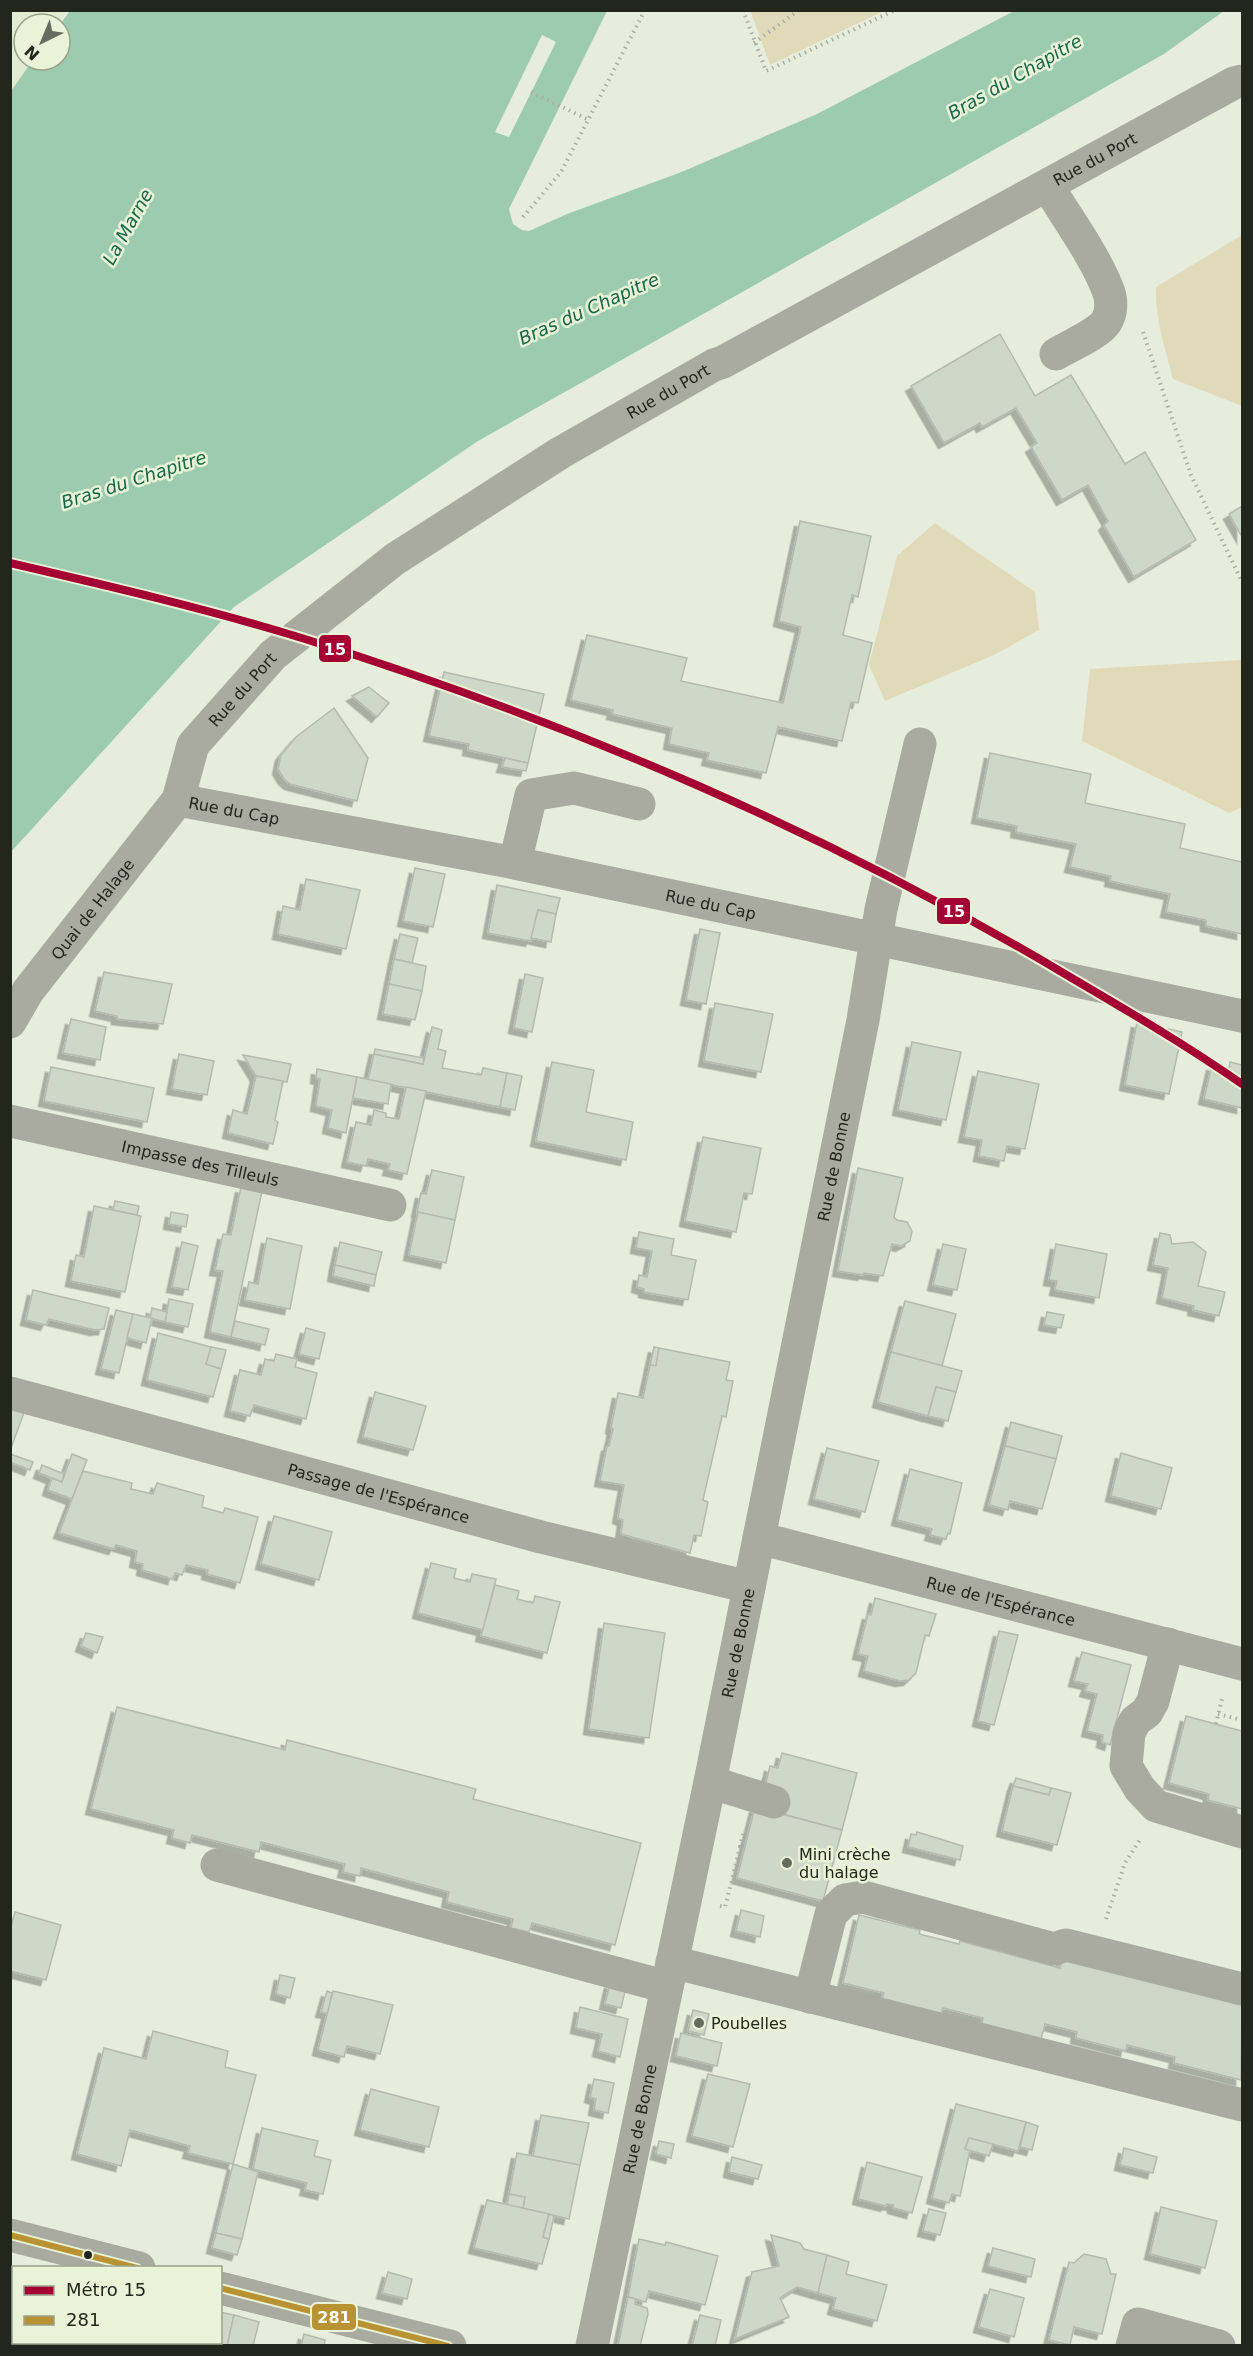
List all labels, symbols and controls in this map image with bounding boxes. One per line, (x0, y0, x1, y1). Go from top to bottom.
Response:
north arrow (12, 12, 72, 72)
water label: Bras du Chapitre (944, 30, 1086, 124)
text: N (21, 41, 43, 64)
street label: Rue du Port (1050, 129, 1140, 190)
water label: La Marne (98, 185, 157, 268)
water label: Bras du Chapitre (515, 268, 662, 349)
street label: Rue du Port (623, 360, 713, 423)
water label: Bras du Chapitre (59, 446, 209, 513)
line badge: 15 (318, 634, 352, 663)
text: 15 (324, 640, 346, 659)
street label: Rue du Port (205, 649, 281, 731)
street label: Rue du Cap (187, 793, 281, 829)
street label: Quai de Halage (47, 855, 138, 964)
street label: Rue du Cap (664, 886, 758, 923)
line badge: 15 (936, 897, 971, 925)
text: 15 (943, 902, 965, 921)
street label: Rue de Bonne (814, 1110, 854, 1223)
street label: Impasse des Tilleuls (120, 1137, 281, 1190)
street label: Passage de l'Espérance (285, 1460, 472, 1527)
street label: Rue de l'Espérance (924, 1573, 1077, 1630)
street label: Rue de Bonne (718, 1587, 759, 1700)
place label: Mini crèche du halage (799, 1845, 891, 1882)
marker: Mini crèche du halage (780, 1856, 794, 1870)
place label: Poubelles (711, 2014, 787, 2033)
marker: Poubelles (692, 2016, 706, 2030)
street label: Rue de Bonne (619, 2063, 661, 2176)
unlabelled marker (82, 2249, 94, 2261)
legend (12, 2266, 222, 2344)
text: Métro 15 (66, 2279, 146, 2300)
line badge: 281 (311, 2303, 357, 2331)
text: 281 (317, 2308, 351, 2327)
text: 281 (66, 2309, 100, 2330)

